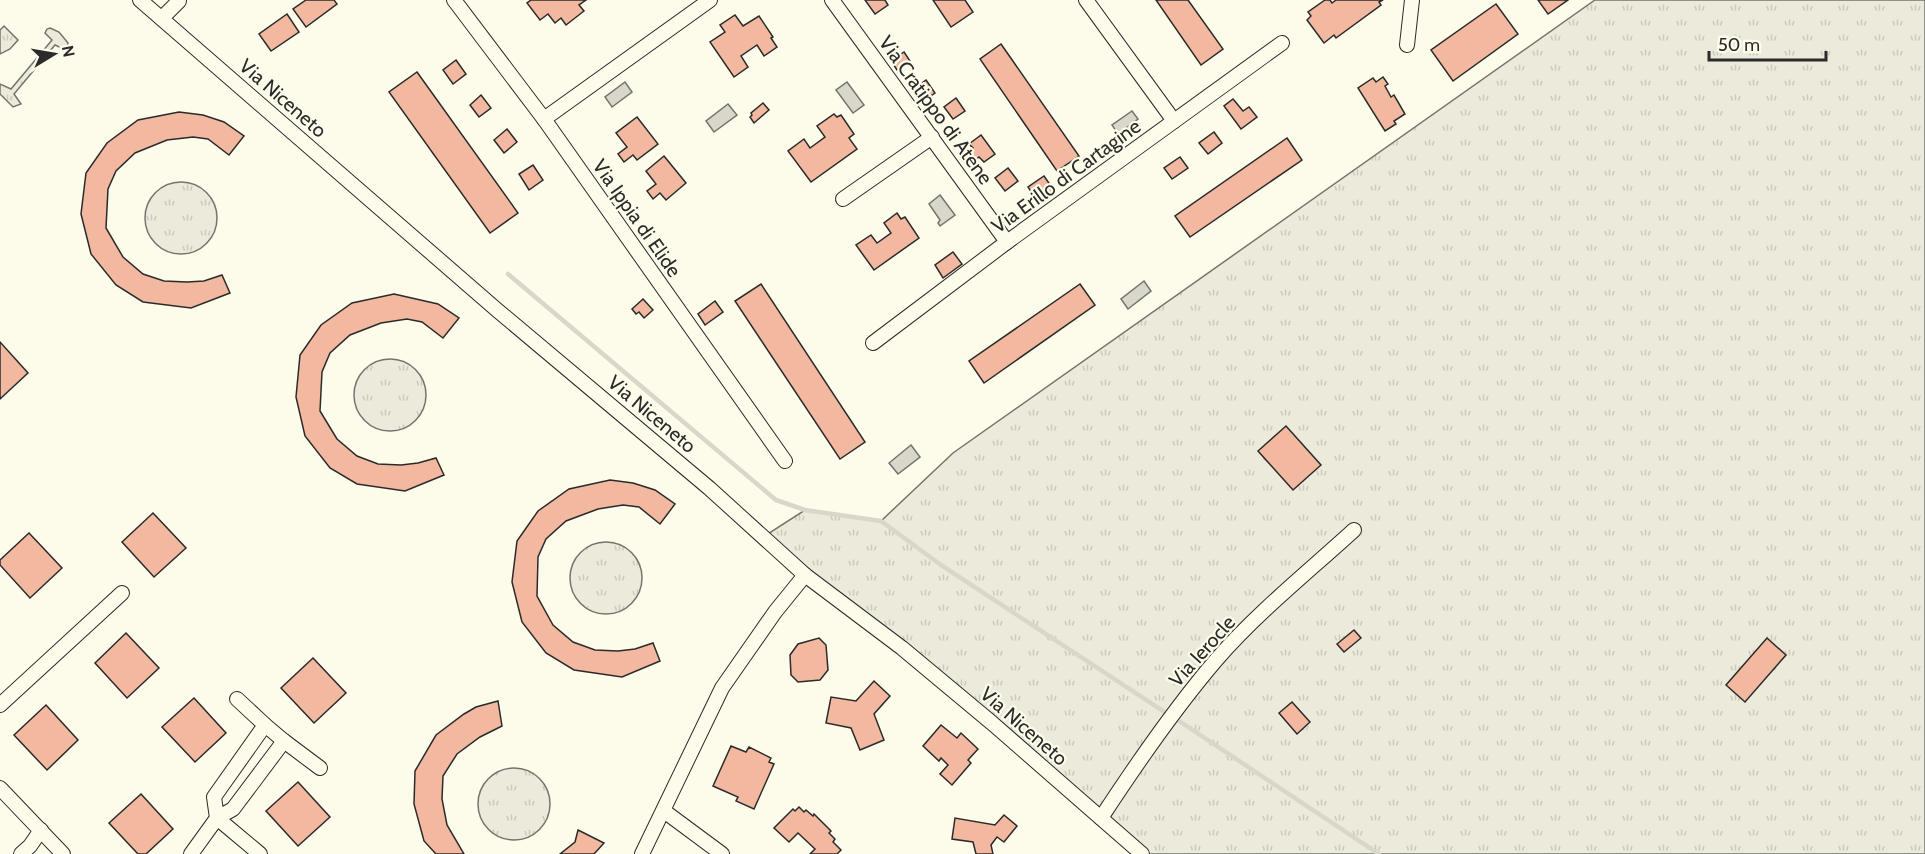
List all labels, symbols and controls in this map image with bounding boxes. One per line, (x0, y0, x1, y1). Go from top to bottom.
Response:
north arrow (24, 24, 84, 84)
scale bar (1709, 24, 1826, 62)
street label: Via Cratippo di Atene (874, 31, 998, 189)
text: 50 m (1718, 34, 1760, 56)
text: N (58, 44, 79, 59)
street label: Via Niceneto (234, 54, 332, 142)
street label: Via Erillo di Cartagine (987, 114, 1145, 238)
street label: Via Ippia di Elide (588, 155, 686, 281)
street label: Via Niceneto (603, 370, 701, 458)
street label: Via Ierocle (1164, 610, 1240, 692)
street label: Via Niceneto (975, 682, 1073, 770)

